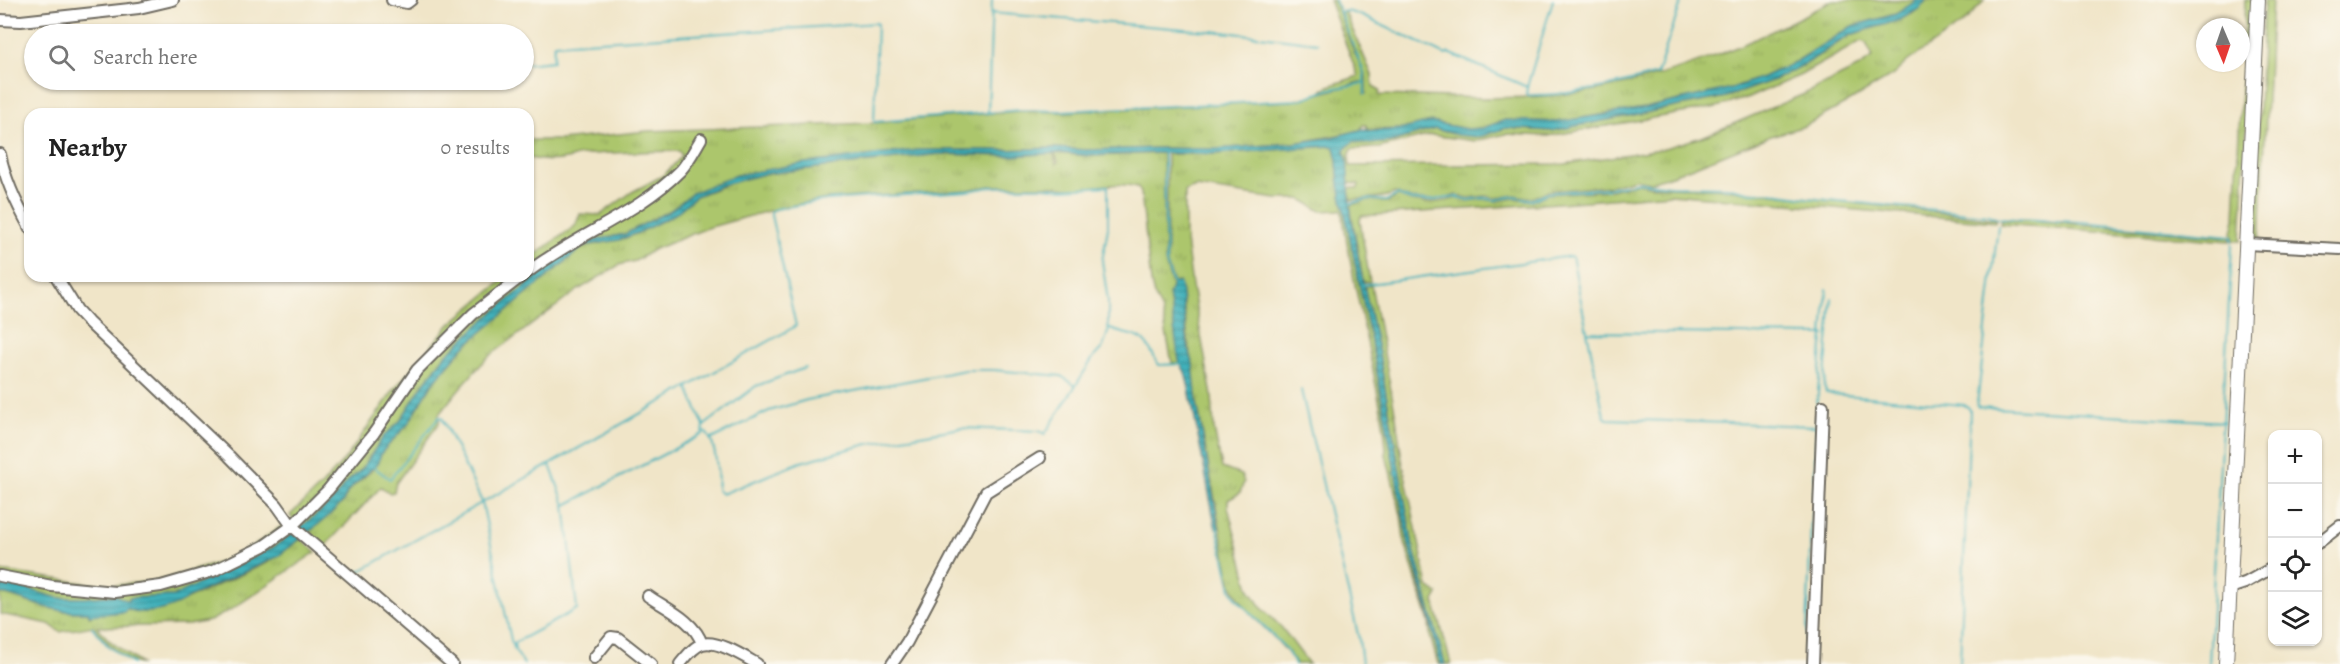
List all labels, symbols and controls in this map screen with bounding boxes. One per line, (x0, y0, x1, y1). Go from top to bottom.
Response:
north arrow (2196, 18, 2250, 72)
search box (24, 24, 534, 90)
icon: search (45, 41, 78, 74)
text: Search here (93, 42, 198, 72)
text: Nearby (48, 130, 127, 165)
text: 0 results (441, 134, 510, 161)
map controls (2268, 430, 2322, 646)
button: + (2268, 430, 2322, 484)
button: − (2268, 484, 2322, 538)
button: locate (2268, 538, 2322, 592)
button: layers (2268, 592, 2322, 646)

